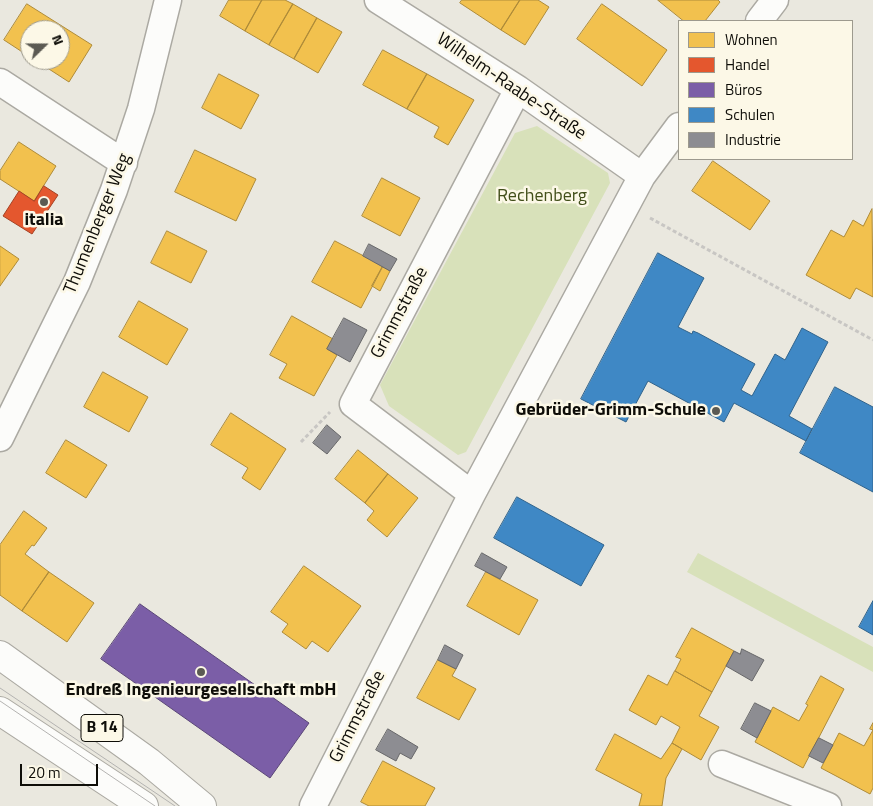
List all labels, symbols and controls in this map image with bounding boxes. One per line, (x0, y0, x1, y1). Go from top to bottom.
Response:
north arrow (20, 20, 70, 70)
legend (678, 20, 853, 160)
text: Wohnen (725, 28, 778, 51)
street label: Wilhelm-Raabe-Straße (432, 29, 590, 145)
text: N (47, 31, 70, 48)
text: Handel (725, 53, 770, 76)
text: Büros (725, 78, 762, 101)
text: Schulen (725, 103, 775, 126)
text: Industrie (725, 128, 781, 151)
street label: Thumenberger Weg (60, 151, 136, 297)
park label: Rechenberg (497, 186, 587, 208)
marker: italia (38, 196, 50, 208)
place label: italia (24, 210, 64, 232)
street label: Grimmstraße (367, 263, 433, 363)
place label: Gebrüder-Grimm-Schule (515, 400, 706, 422)
marker: Gebrüder-Grimm-Schule (710, 405, 722, 417)
marker: Endreß Ingenieurgesellschaft mbH (195, 666, 207, 678)
street label: Grimmstraße (326, 667, 390, 767)
place label: Endreß Ingenieurgesellschaft mbH (66, 680, 336, 702)
road number: B 14 (81, 714, 123, 741)
scale bar (22, 754, 100, 786)
text: 20 m (28, 761, 61, 784)

